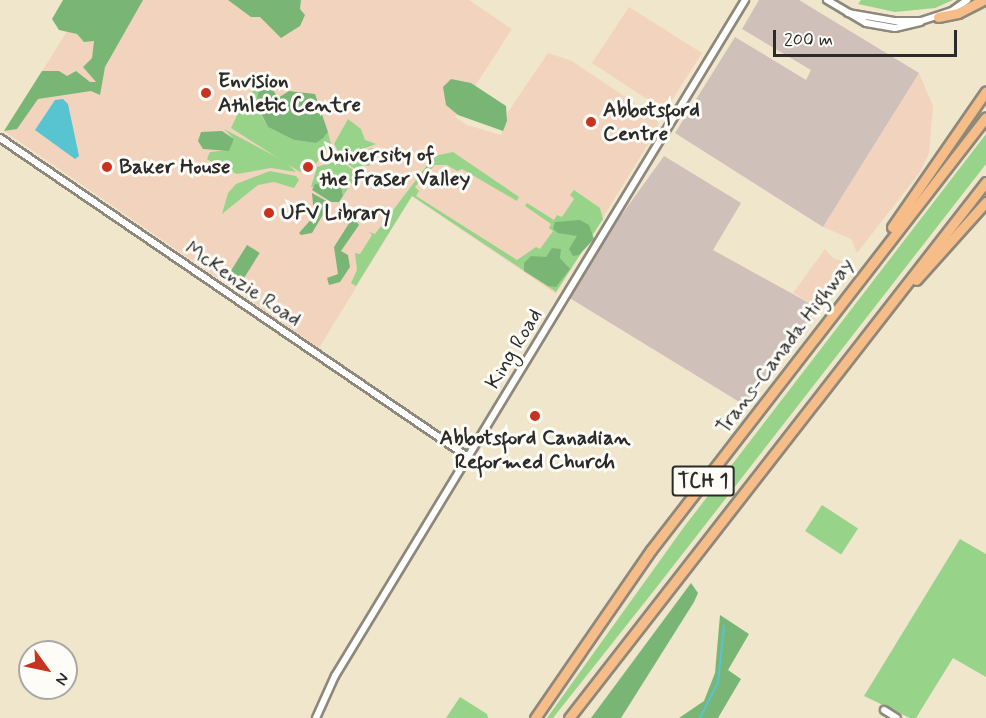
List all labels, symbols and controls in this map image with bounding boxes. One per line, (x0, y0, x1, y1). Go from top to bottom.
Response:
scale bar (776, 18, 960, 56)
text: 200 m (784, 28, 833, 52)
place label: Envision Athletic Centre (218, 68, 357, 118)
marker: Envision Athletic Centre (199, 86, 213, 100)
place label: Abbotsford Centre (603, 97, 700, 147)
marker: Abbotsford Centre (584, 115, 598, 129)
place label: University of the Fraser Valley (320, 142, 469, 192)
place label: Baker House (119, 154, 230, 180)
marker: Baker House (100, 160, 114, 174)
marker: University of the Fraser Valley (301, 160, 315, 174)
place label: UFV Library (281, 200, 394, 226)
marker: UFV Library (262, 206, 276, 220)
street label: McKenzie Road (180, 236, 306, 332)
street label: Trans-Canada Highway (711, 253, 859, 439)
street label: King Road (480, 304, 548, 394)
marker: Abbotsford Canadian Reformed Church (528, 409, 542, 423)
place label: Abbotsford Canadian Reformed Church (441, 425, 629, 475)
road number: TCH 1 (672, 464, 734, 498)
north arrow (18, 640, 78, 700)
text: N (50, 669, 74, 689)

